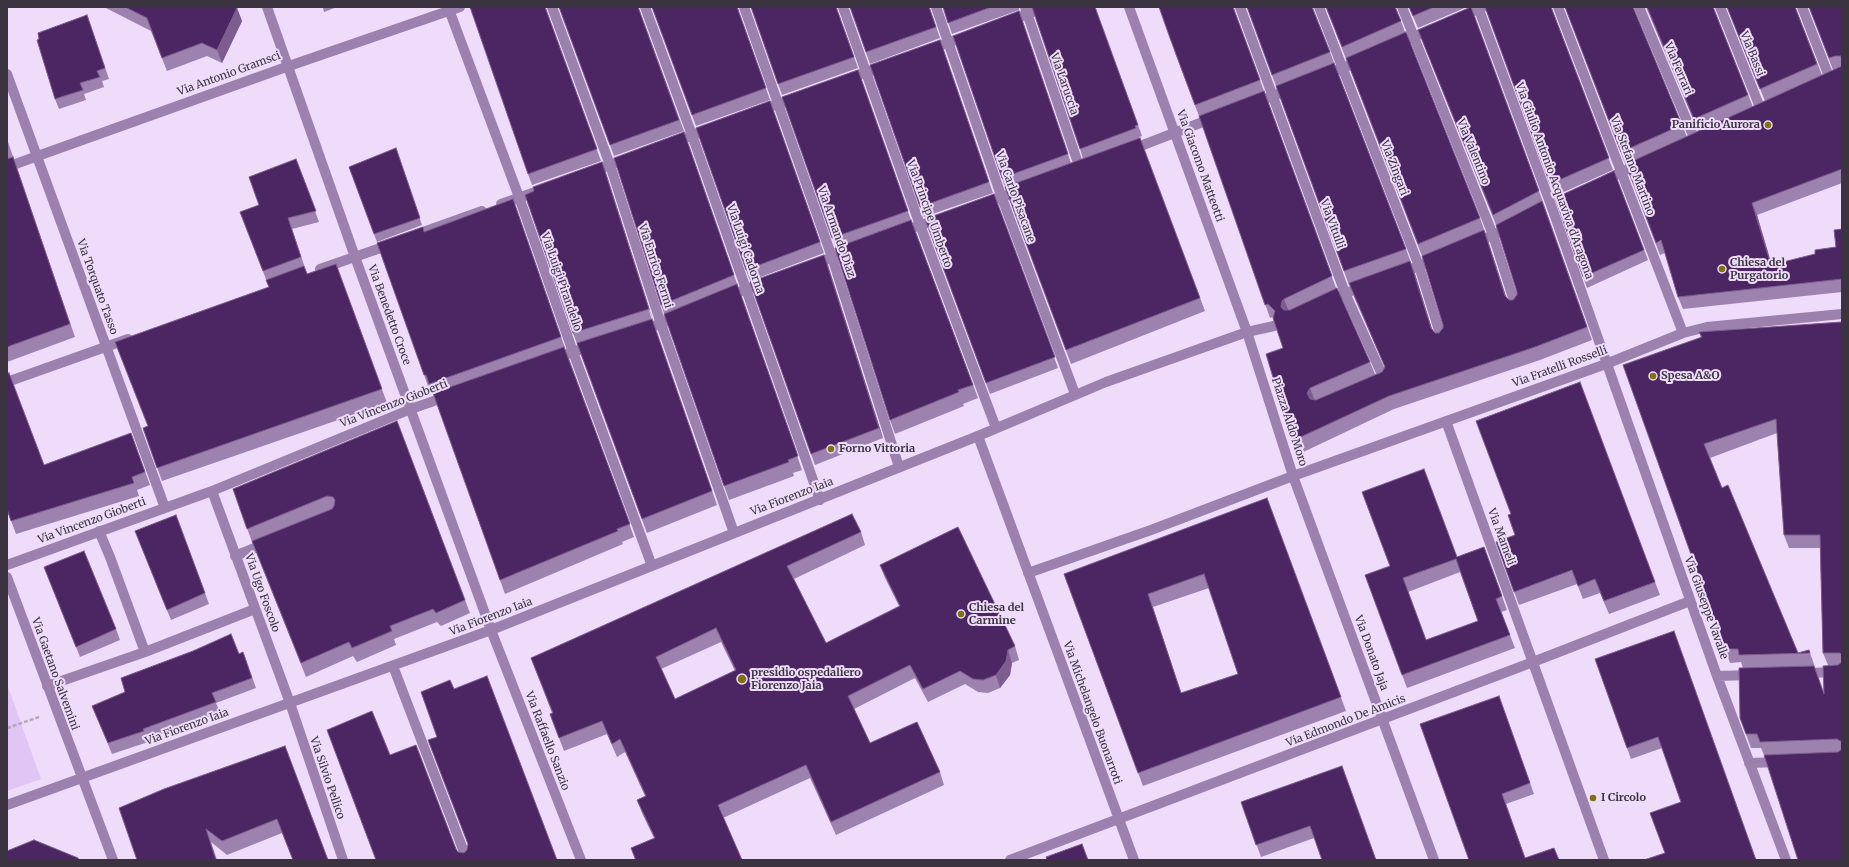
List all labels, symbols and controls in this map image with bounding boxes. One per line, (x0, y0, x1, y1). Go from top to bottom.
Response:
street label: Via Bassi (1737, 30, 1767, 78)
street label: Via Ferrari (1661, 41, 1695, 97)
street label: Via Antonio Gramsci (176, 49, 282, 99)
street label: Via Laruccia (1047, 51, 1081, 117)
street label: Via Giulio Antonio Acquaviva d'Aragona (1512, 81, 1596, 281)
street label: Via Giacomo Matteotti (1174, 108, 1226, 224)
street label: Via Stefano Martino (1607, 114, 1657, 218)
street label: Via Valentino (1454, 117, 1492, 187)
place label: Panificio Aurora (1672, 118, 1760, 132)
marker: Panificio Aurora (1763, 120, 1773, 130)
street label: Via Zingari (1377, 138, 1411, 198)
street label: Via Carlo Pisacane (992, 150, 1038, 244)
street label: Via Principe Umberto (903, 159, 955, 269)
street label: Via Armando Diaz (814, 185, 858, 279)
street label: Via Vitulli (1317, 198, 1347, 250)
street label: Via Luigi Cadorna (724, 203, 766, 295)
street label: Via Enrico Fermi (635, 222, 675, 310)
street label: Via Luigi Pirandello (538, 231, 584, 333)
street label: Via Torquato Tasso (74, 238, 120, 336)
place label: Chiesa del Purgatorio (1730, 256, 1788, 282)
street label: Via Benedetto Croce (365, 263, 413, 367)
marker: Chiesa del Purgatorio (1717, 264, 1727, 274)
street label: Via Fratelli Rosselli (1511, 344, 1609, 390)
place label: Spesa A&O (1661, 369, 1719, 383)
marker: Spesa A&O (1648, 371, 1658, 381)
street label: Piazza Aldo Moro (1268, 376, 1310, 468)
street label: Via Vincenzo Gioberti (338, 377, 450, 431)
place label: Forno Vittoria (839, 442, 915, 456)
marker: Forno Vittoria (826, 444, 836, 454)
street label: Via Fiorenzo Iaia (749, 475, 835, 519)
street label: Via Vincenzo Gioberti (36, 495, 148, 547)
street label: Via Mameli (1485, 507, 1517, 567)
street label: Via Ugo Foscolo (242, 552, 282, 634)
street label: Via Giuseppe Vavalle (1681, 555, 1731, 661)
street label: Via Fiorenzo Iaia (448, 595, 534, 639)
place label: Chiesa del Carmine (969, 601, 1024, 627)
marker: Chiesa del Carmine (956, 609, 966, 619)
street label: Via Donato Jaja (1351, 614, 1391, 692)
street label: Via Gaetano Salvemini (28, 616, 82, 732)
street label: Via Michelangelo Buonarroti (1060, 640, 1124, 786)
place label: presidio ospedaliero Fiorenzo Jaia (751, 666, 861, 692)
marker: presidio ospedaliero Fiorenzo Jaia (736, 673, 748, 685)
street label: Via Raffaello Sanzio (522, 690, 572, 792)
street label: Via Edmondo De Amicis (1284, 692, 1408, 750)
street label: Via Fiorenzo Iaia (144, 706, 230, 748)
street label: Via Silvio Pellico (307, 735, 347, 821)
place label: I Circolo (1601, 791, 1646, 805)
marker: I Circolo (1588, 793, 1598, 803)

